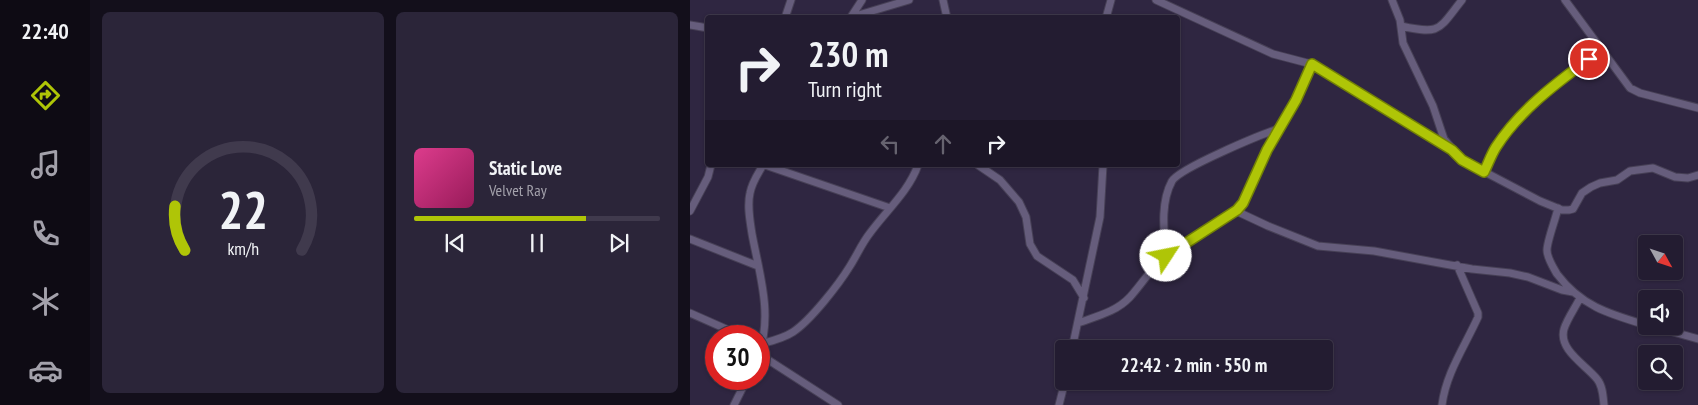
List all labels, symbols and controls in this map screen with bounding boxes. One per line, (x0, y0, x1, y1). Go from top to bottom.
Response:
text: 22:40 (21, 17, 69, 45)
text: 230 m (808, 31, 889, 77)
icon: right (725, 35, 790, 100)
pin (1568, 38, 1610, 80)
icon: arrive (1575, 45, 1603, 73)
text: Turn right (808, 75, 882, 103)
icon: directions (28, 78, 63, 113)
icon: left (876, 130, 904, 158)
icon: ahead (929, 130, 957, 158)
icon: right (982, 130, 1010, 158)
icon: music (28, 147, 63, 182)
text: Static Love (489, 156, 562, 180)
text: 22 (218, 176, 268, 243)
text: Velvet Ray (489, 180, 547, 200)
icon: phone (28, 216, 63, 251)
icon: previous (441, 229, 469, 257)
icon: pause (523, 229, 551, 257)
icon: next (605, 229, 633, 257)
position arrow (1139, 229, 1191, 281)
north arrow (1638, 235, 1682, 280)
map controls (1638, 235, 1683, 390)
text: km/h (227, 237, 259, 260)
icon: climate (28, 284, 63, 319)
button: sound (1638, 290, 1683, 335)
speed limit sign: 30 (705, 325, 770, 390)
button: search (1638, 345, 1683, 390)
icon: car (28, 353, 63, 388)
text: 22:42 · 2 min · 550 m (1121, 353, 1267, 377)

